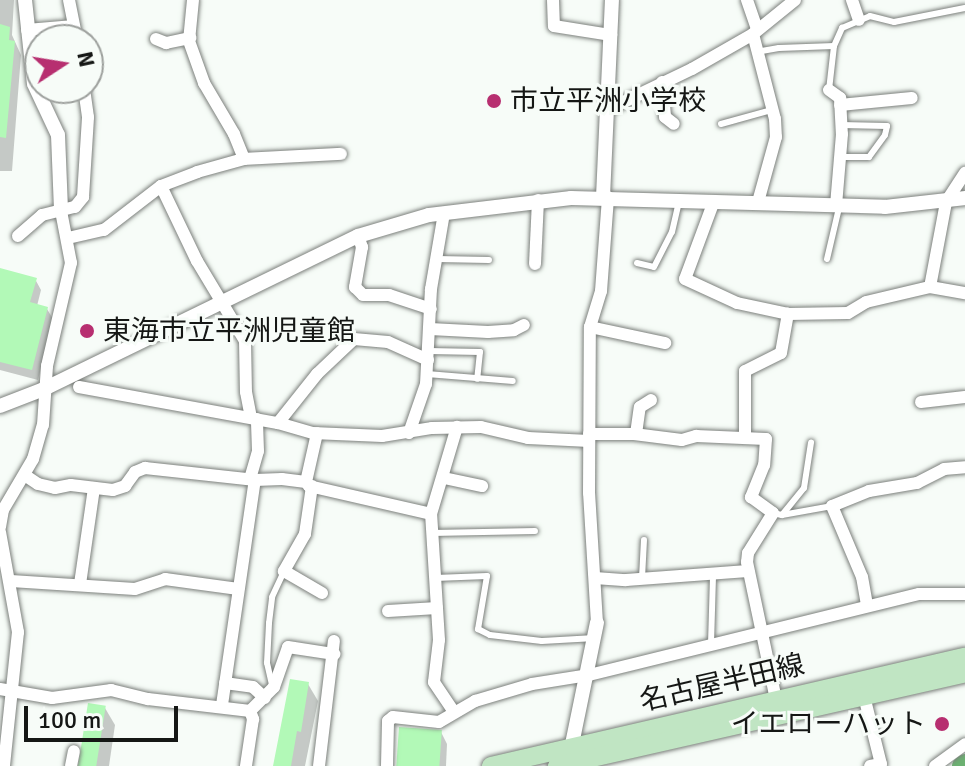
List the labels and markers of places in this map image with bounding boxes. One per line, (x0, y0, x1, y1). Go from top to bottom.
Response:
place label: 市立平洲小学校 (510, 84, 706, 118)
marker: 市立平洲小学校 (485, 92, 503, 110)
place label: 東海市立平洲児童館 (103, 314, 355, 348)
marker: 東海市立平洲児童館 (78, 322, 96, 340)
place label: イエローハット (730, 707, 926, 741)
marker: イエローハット (933, 715, 951, 733)

